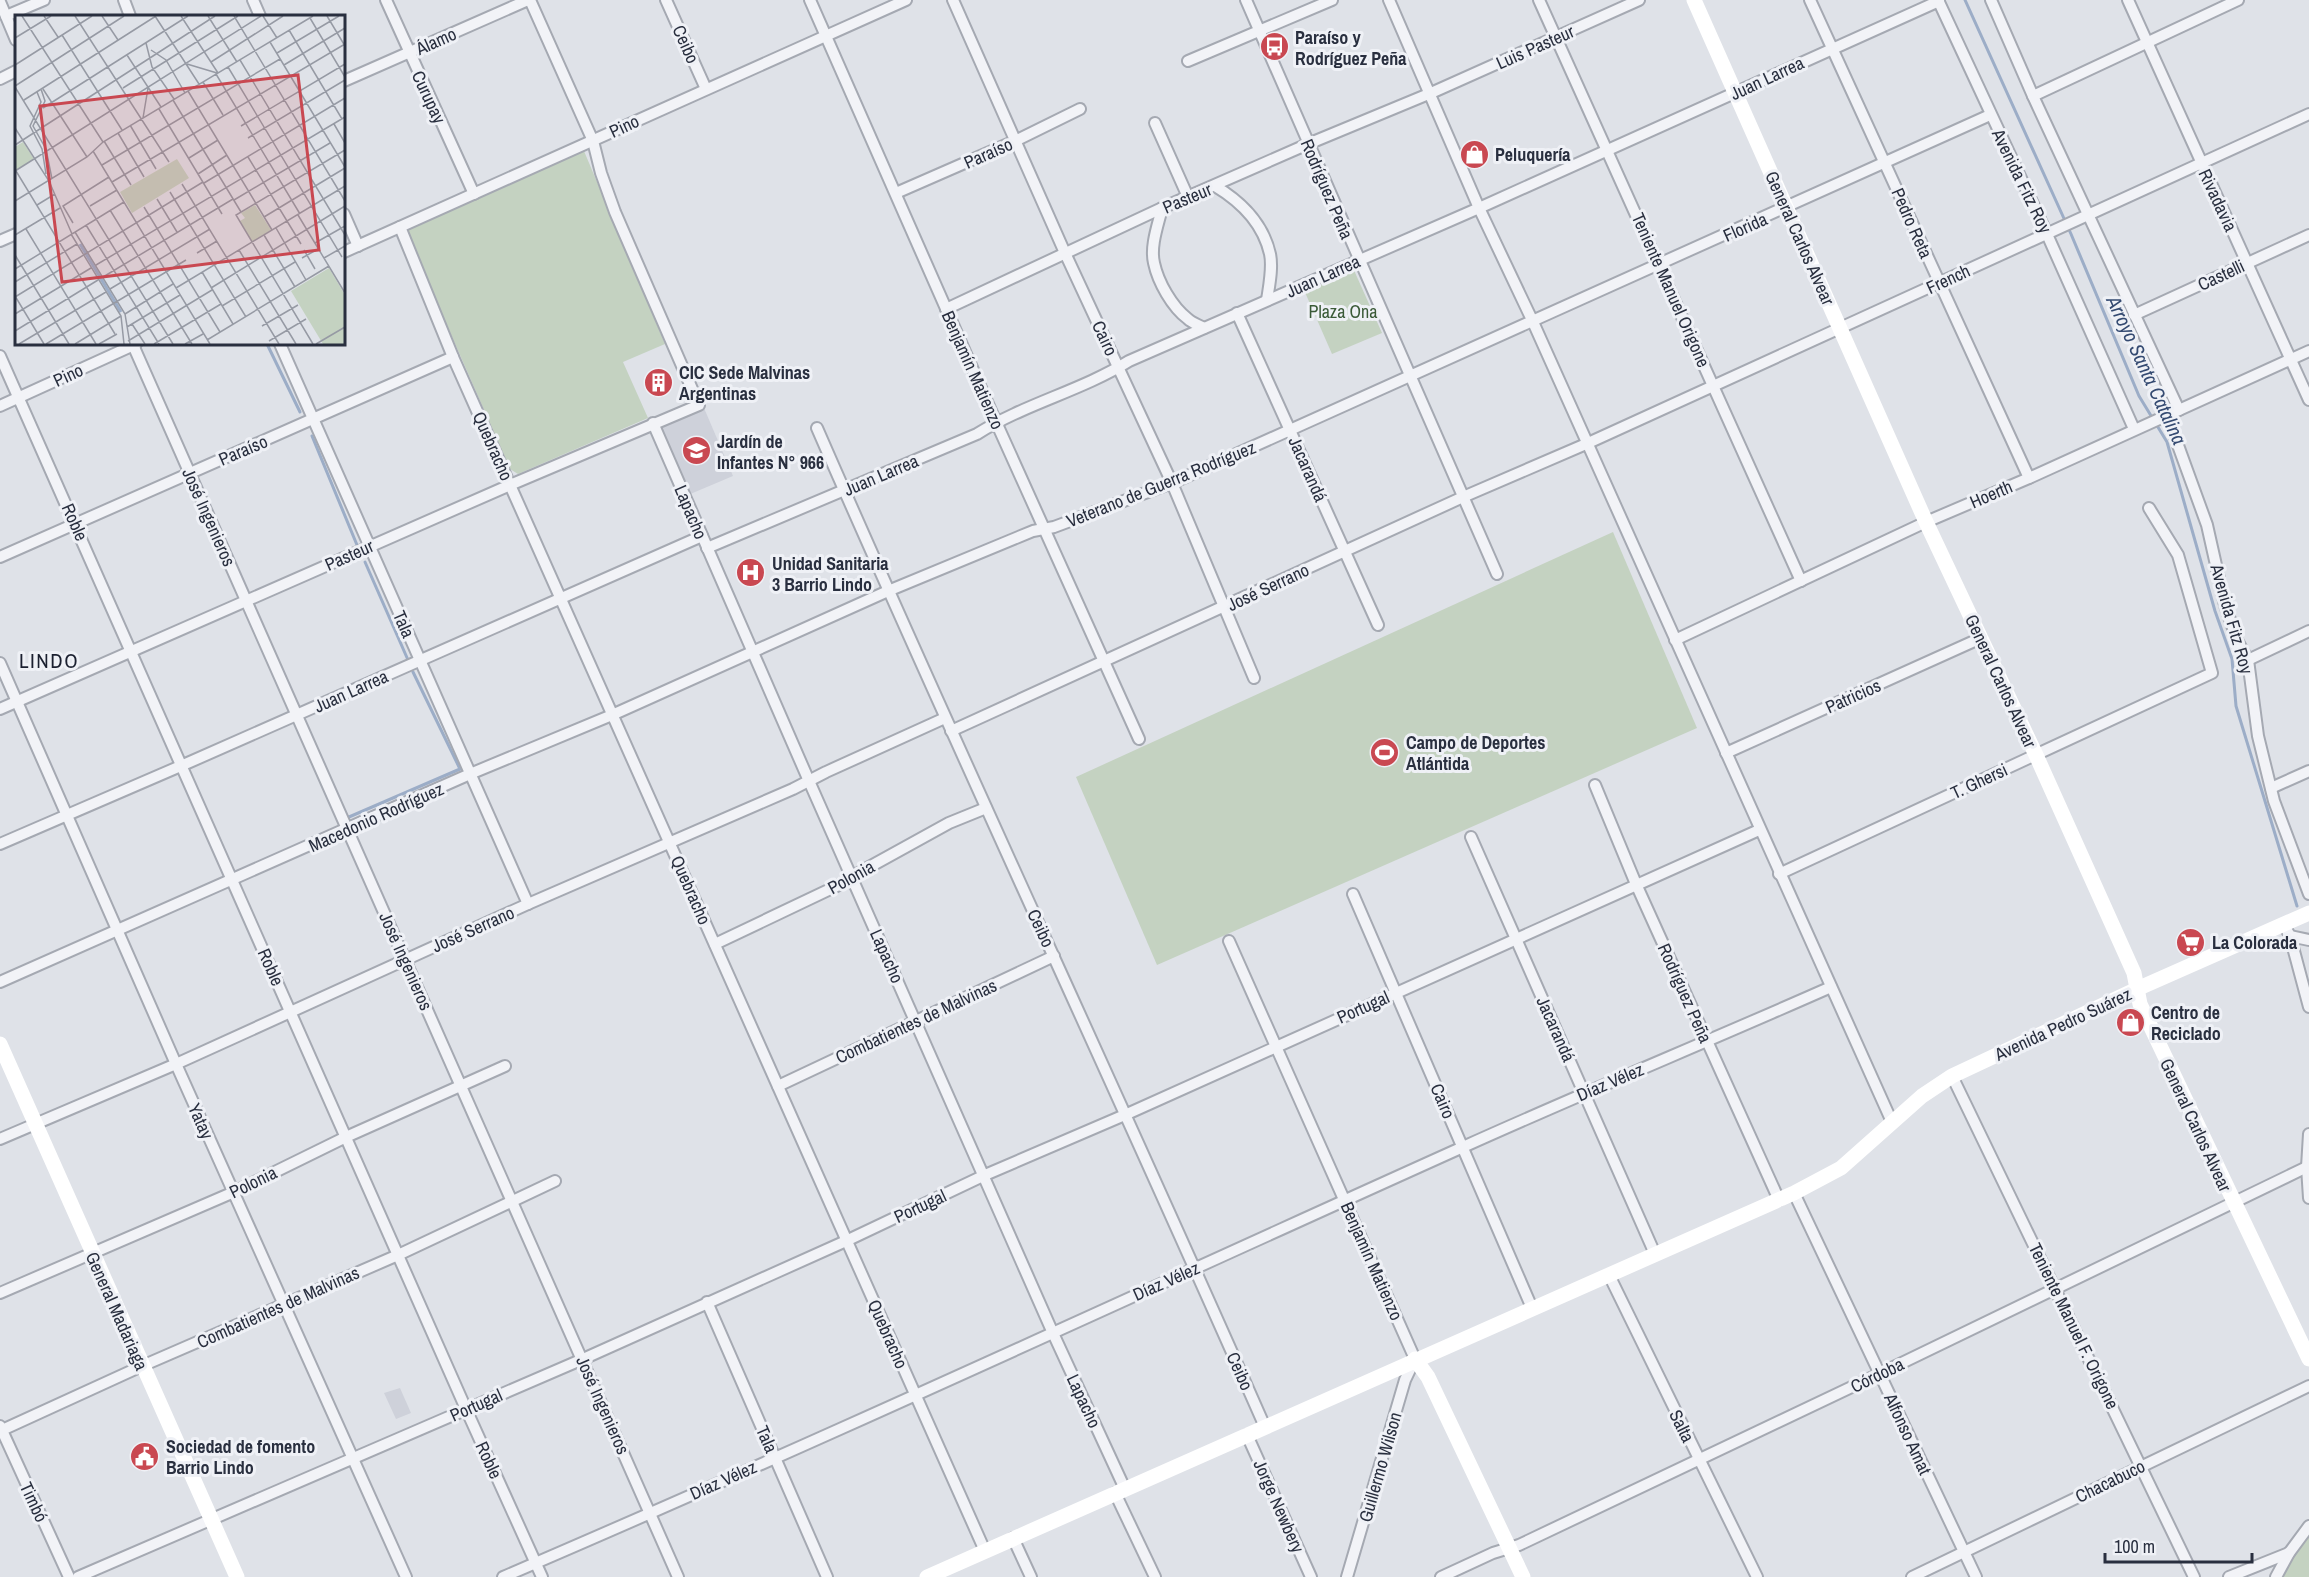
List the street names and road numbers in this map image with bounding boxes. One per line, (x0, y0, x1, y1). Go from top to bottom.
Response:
street label: Luis Pasteur (1492, 19, 1578, 75)
street label: Álamo (411, 21, 460, 61)
street label: Ceibo (667, 21, 705, 67)
street label: Juan Larrea (1726, 50, 1808, 106)
street label: Curupay (406, 66, 452, 128)
street label: Pino (605, 108, 643, 144)
street label: Avenida Fitz Roy (1986, 124, 2058, 238)
street label: Paraíso (960, 131, 1016, 175)
street label: Rodríguez Peña (1295, 135, 1359, 243)
street label: Rivadavia (2193, 165, 2243, 235)
street label: General Carlos Alvear (1759, 167, 1841, 309)
street label: Pasteur (1159, 177, 1215, 219)
street label: Pedro Reta (1885, 184, 1939, 262)
street label: Florida (1719, 206, 1771, 248)
street label: Teniente Manuel Origone (1626, 209, 1716, 371)
street label: Juan Larrea (1282, 249, 1364, 303)
street label: Castelli (2193, 253, 2249, 297)
street label: French (1922, 258, 1974, 300)
street label: Benjamín Matienzo (936, 307, 1010, 433)
street label: Cairo (1086, 316, 1124, 360)
street label: Pino (49, 357, 87, 393)
street label: Quebracho (467, 408, 519, 484)
street label: Paraíso (215, 429, 271, 471)
street label: Jacarandá (1283, 432, 1333, 506)
street label: Veterano de Guerra Rodríguez (1063, 435, 1259, 533)
street label: Juan Larrea (840, 448, 922, 502)
street label: José Ingenieros (176, 464, 242, 570)
street label: Hoerth (1966, 474, 2016, 514)
street label: Lapacho (668, 481, 714, 543)
street label: Roble (56, 499, 94, 545)
street label: Pasteur (321, 533, 377, 577)
street label: José Serrano (1223, 557, 1313, 617)
street label: Avenida Fitz Roy (2204, 560, 2260, 677)
street label: Tala (387, 606, 421, 642)
street label: General Carlos Alvear (1959, 610, 2043, 752)
street label: Juan Larrea (310, 664, 392, 718)
street label: Patricios (1821, 673, 1885, 719)
street label: T. Ghersi (1947, 757, 2011, 805)
street label: Macedonio Rodríguez (305, 776, 447, 858)
street label: Quebracho (665, 852, 717, 928)
street label: Polonia (823, 854, 879, 900)
street label: José Serrano (428, 900, 518, 958)
street label: Ceibo (1021, 905, 1061, 951)
street label: José Ingenieros (373, 908, 439, 1014)
street label: Lapacho (864, 925, 910, 987)
street label: Rodríguez Peña (1652, 939, 1718, 1047)
street label: Roble (252, 944, 290, 990)
street label: Combatientes de Malvinas (831, 973, 1001, 1069)
street label: Avenida Pedro Suárez (1990, 981, 2135, 1067)
street label: Portugal (1333, 984, 1393, 1030)
street label: Jacarandá (1531, 992, 1581, 1066)
street label: General Carlos Alvear (2154, 1054, 2238, 1196)
street label: Díaz Vélez (1573, 1057, 1647, 1107)
street label: Cairo (1424, 1080, 1462, 1122)
street label: Yatay (182, 1099, 220, 1143)
street label: Polonia (225, 1160, 281, 1204)
street label: Portugal (890, 1183, 950, 1229)
street label: Benjamín Matienzo (1335, 1198, 1409, 1324)
street label: Teniente Manuel F. Origone (2023, 1239, 2125, 1413)
street label: General Madariaga (80, 1248, 154, 1374)
street label: Díaz Vélez (1129, 1255, 1203, 1307)
street label: Combatientes de Malvinas (193, 1260, 363, 1354)
street label: Quebracho (862, 1296, 914, 1372)
street label: Ceibo (1221, 1348, 1259, 1394)
street label: Córdoba (1846, 1351, 1908, 1399)
street label: José Ingenieros (570, 1352, 636, 1458)
street label: Lapacho (1061, 1370, 1107, 1432)
street label: Portugal (446, 1382, 506, 1428)
street label: Alfonso Amat (1878, 1388, 1938, 1479)
street label: Salta (1663, 1405, 1701, 1447)
street label: Guillermo Wilson (1352, 1409, 1408, 1525)
street label: Tala (750, 1421, 784, 1457)
street label: Roble (470, 1437, 508, 1483)
street label: Chacabuco (2071, 1453, 2149, 1509)
street label: Díaz Vélez (686, 1454, 760, 1506)
street label: Jorge Newbery (1247, 1456, 1311, 1557)
street label: Timbó (14, 1478, 54, 1526)

